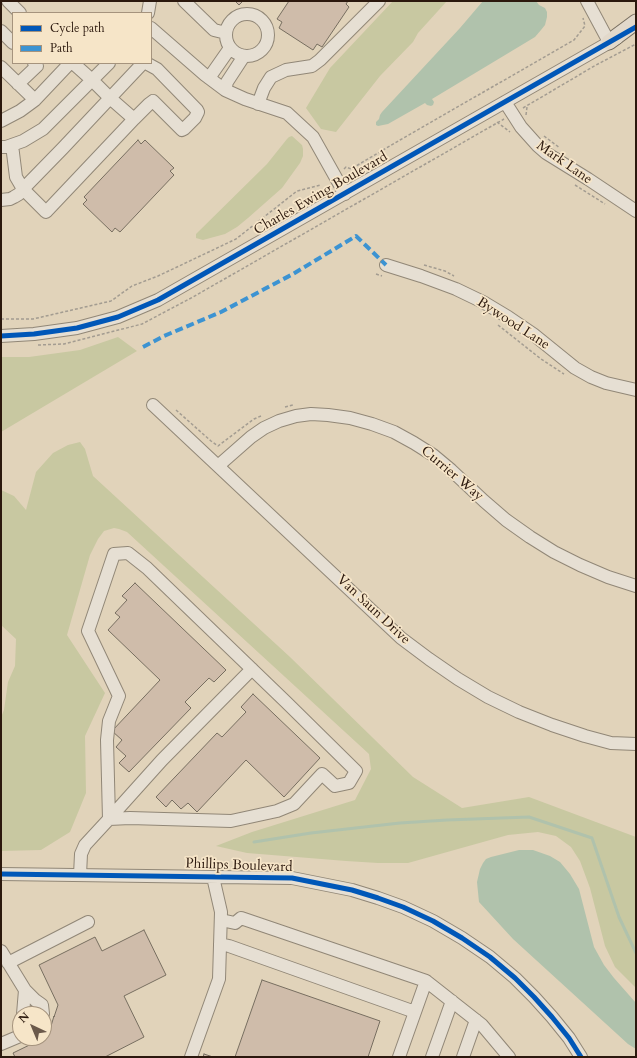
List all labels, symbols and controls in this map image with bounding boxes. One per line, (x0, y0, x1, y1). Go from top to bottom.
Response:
legend (12, 12, 152, 64)
text: Cycle path (50, 20, 105, 36)
text: Path (50, 40, 73, 56)
street label: Mark Lane (533, 138, 595, 188)
street label: Charles Ewing Boulevard (251, 149, 391, 239)
street label: Bywood Lane (473, 294, 553, 354)
street label: Currier Way (417, 443, 487, 505)
street label: Van Saun Drive (333, 572, 413, 648)
street label: Phillips Boulevard (185, 856, 293, 876)
north arrow (12, 1006, 52, 1046)
text: N (15, 1009, 33, 1026)

